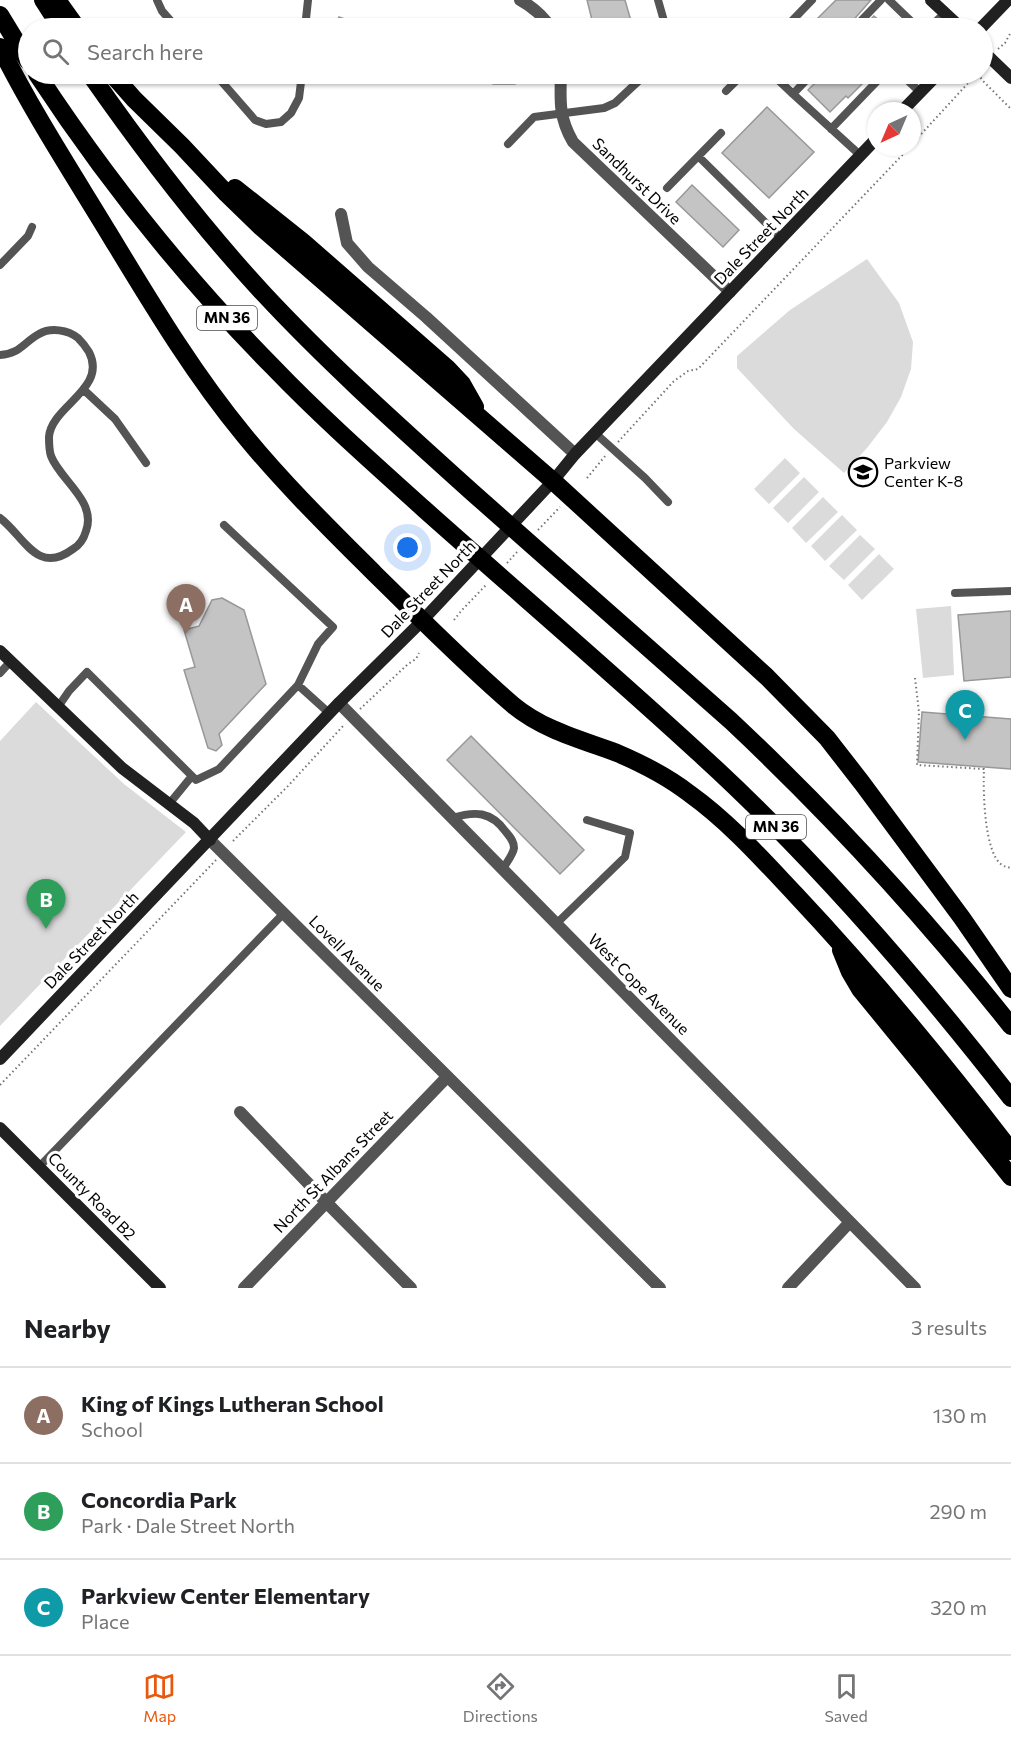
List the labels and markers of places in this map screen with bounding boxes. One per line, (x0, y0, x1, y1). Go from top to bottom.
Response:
place label: Parkview Center K-8 (884, 453, 963, 490)
school or university icon: Parkview Center K-8 (847, 456, 879, 488)
pin: A (166, 584, 206, 634)
pin: C (946, 690, 984, 740)
pin: B (26, 880, 66, 929)

